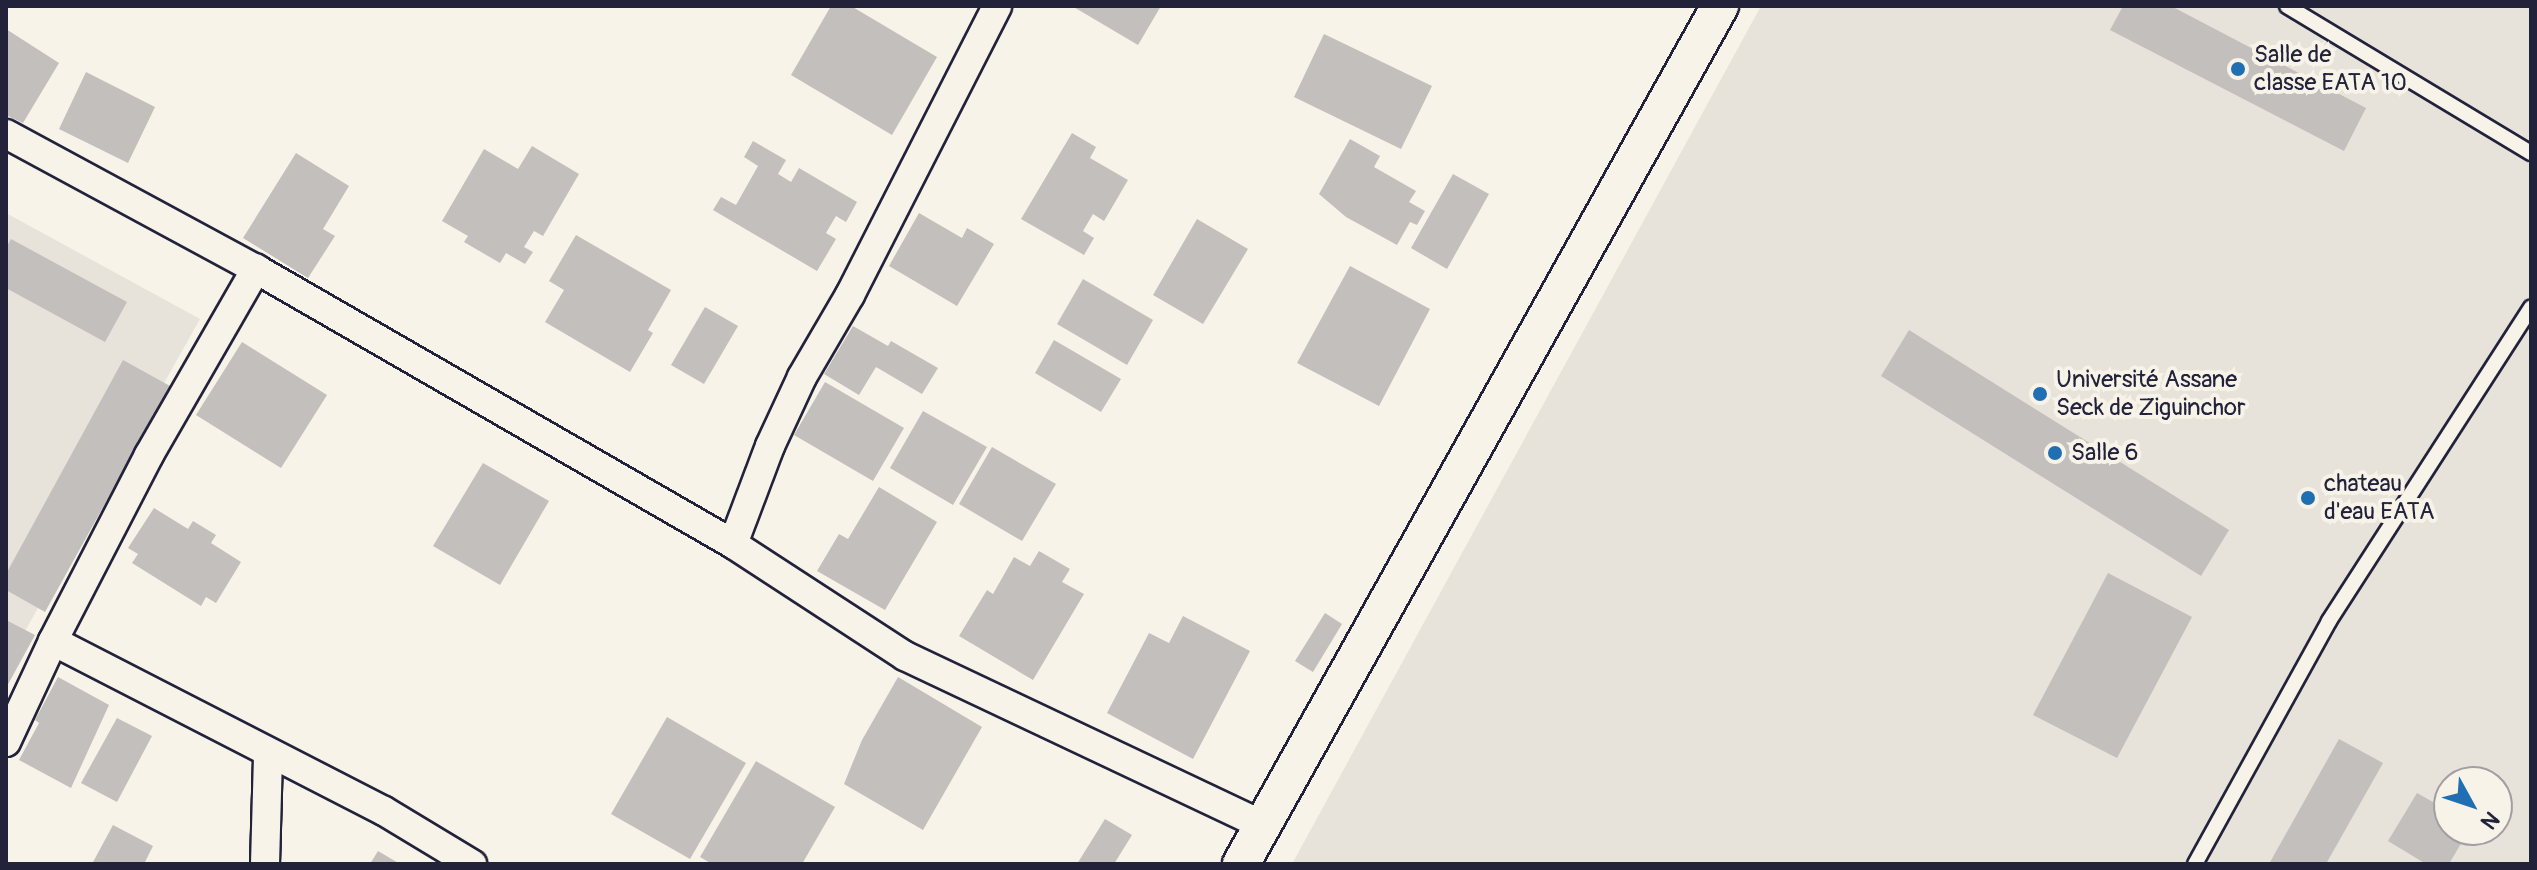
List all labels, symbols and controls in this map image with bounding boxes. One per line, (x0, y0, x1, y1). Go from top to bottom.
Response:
place label: Salle de classe EATA 10 (2254, 41, 2407, 97)
marker: Salle de classe EATA 10 (2229, 60, 2247, 78)
place label: Université Assane Seck de Ziguinchor (2056, 366, 2246, 422)
marker: Université Assane Seck de Ziguinchor (2031, 385, 2049, 403)
place label: Salle 6 (2071, 439, 2139, 467)
marker: Salle 6 (2046, 444, 2064, 462)
place label: chateau d'eau EATA (2324, 470, 2435, 526)
marker: chateau d'eau EATA (2299, 489, 2317, 507)
north arrow (2433, 766, 2513, 846)
text: N (2474, 805, 2505, 835)

